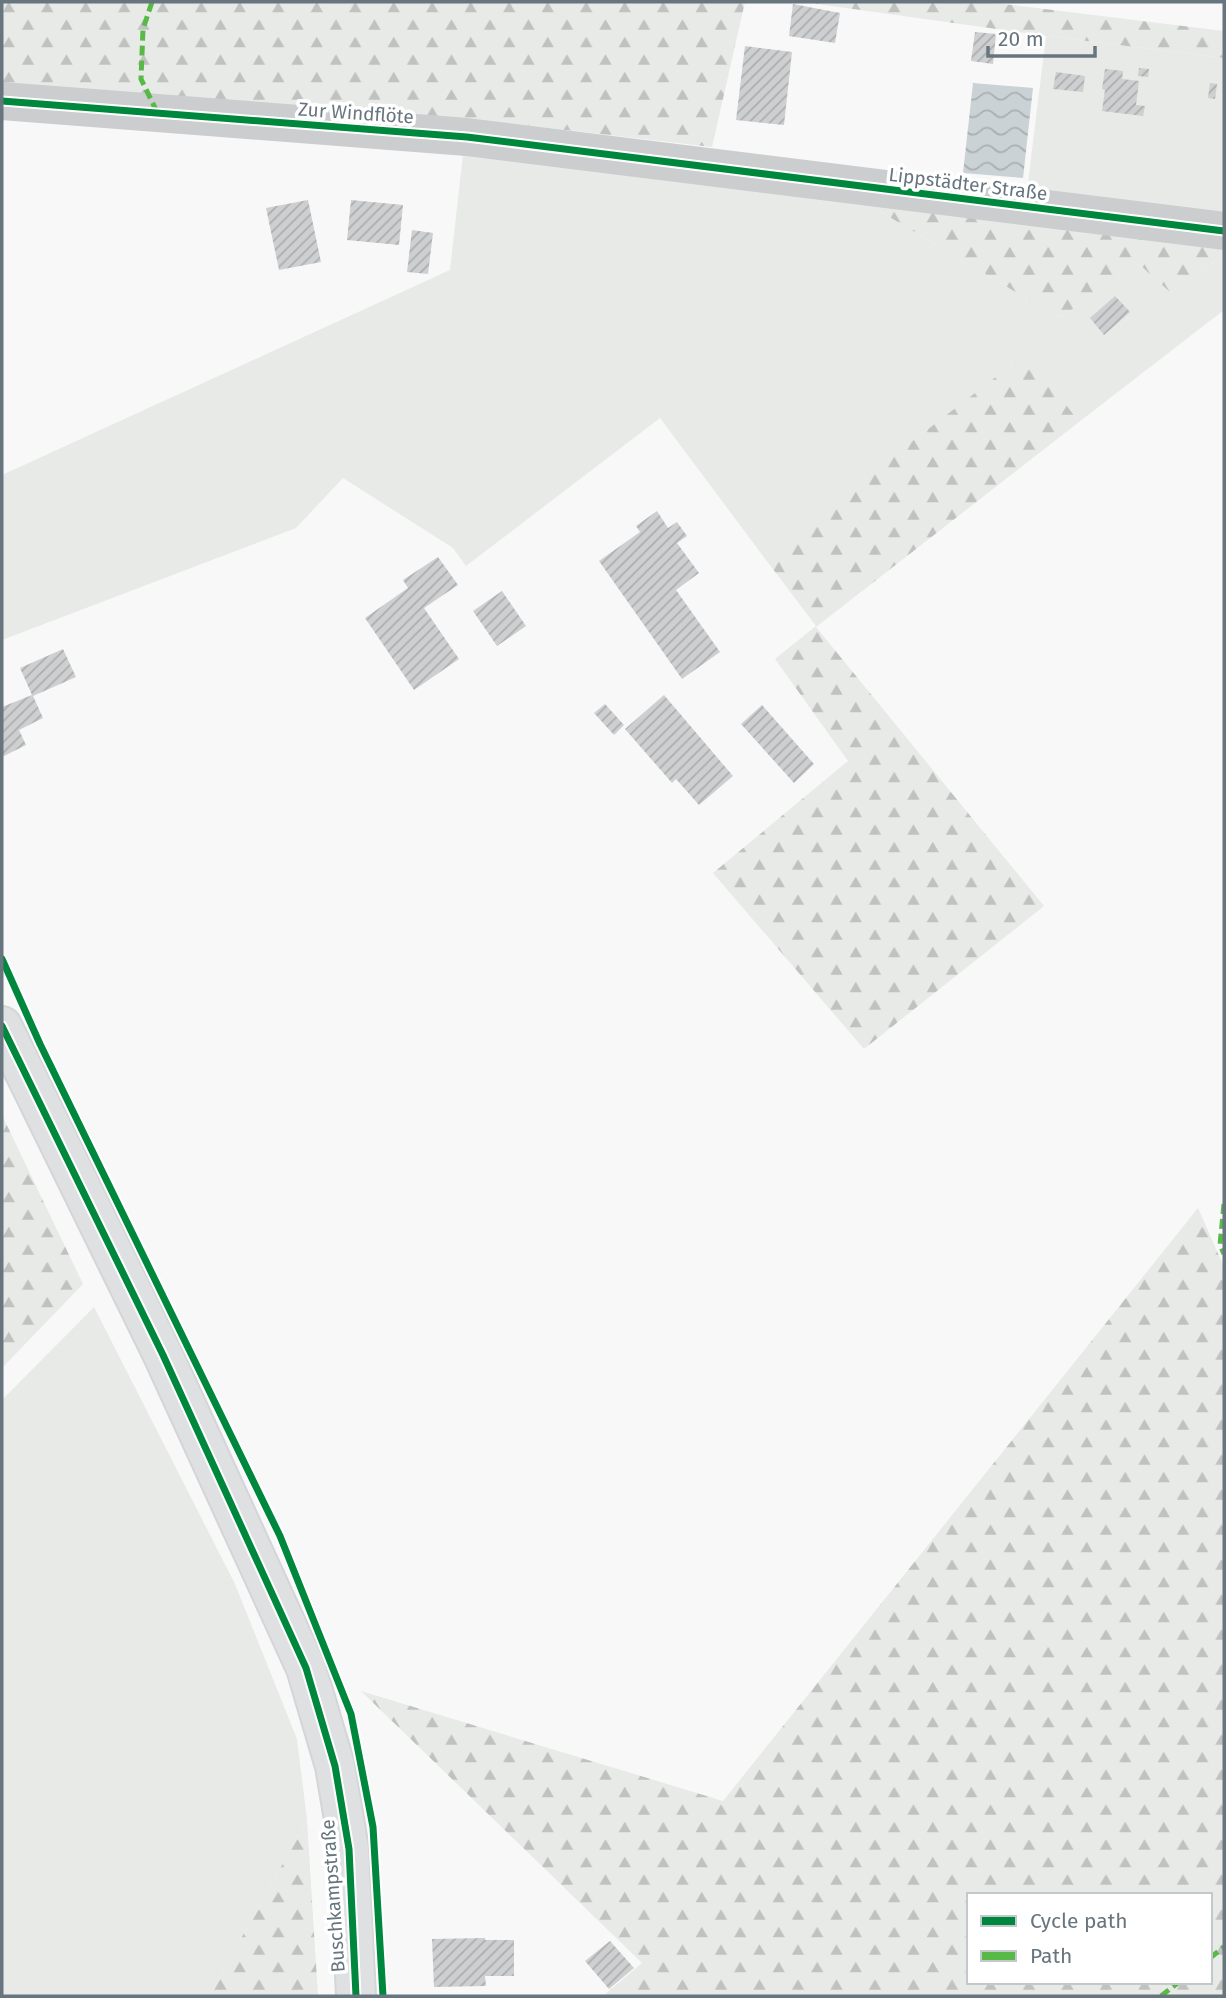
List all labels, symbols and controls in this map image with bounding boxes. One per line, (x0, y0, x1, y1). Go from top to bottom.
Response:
scale bar (988, 14, 1095, 58)
text: 20 m (998, 26, 1044, 52)
street label: Zur Windflöte (297, 97, 415, 129)
street label: Lippstädter Straße (887, 163, 1049, 205)
street label: Buschkampstraße (316, 1819, 350, 1973)
legend (967, 1893, 1212, 1984)
text: Cycle path (1030, 1908, 1128, 1934)
text: Path (1030, 1943, 1072, 1969)

